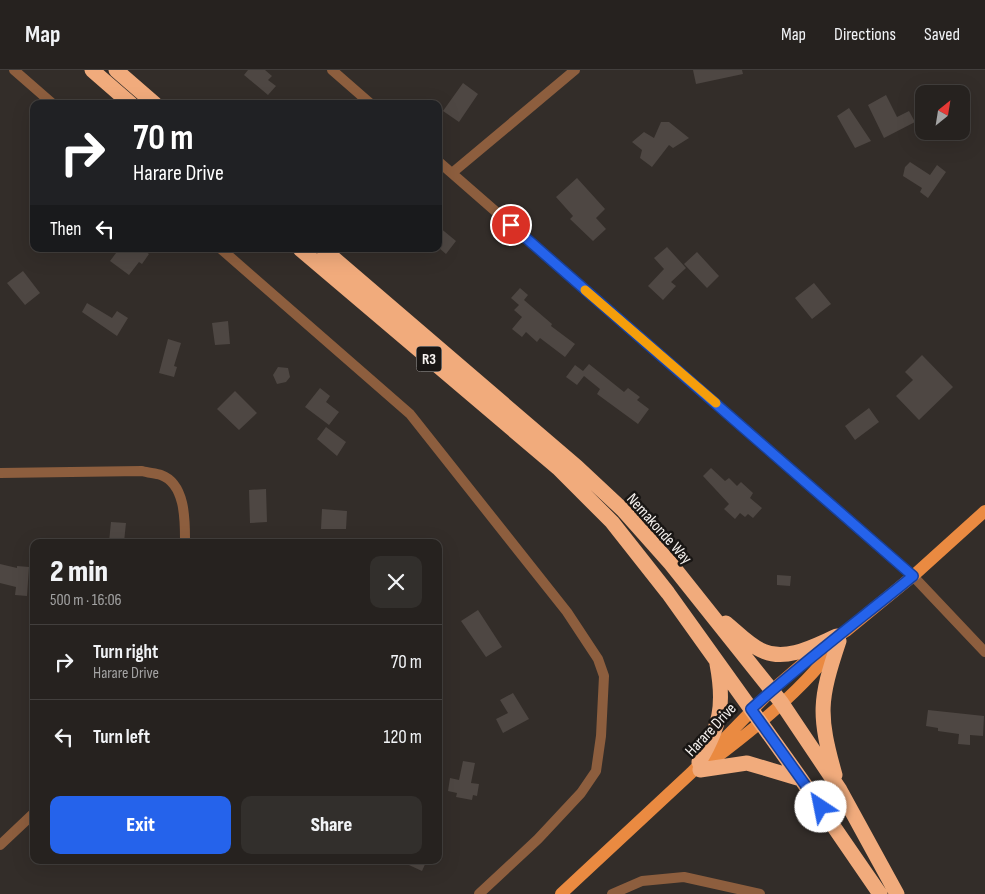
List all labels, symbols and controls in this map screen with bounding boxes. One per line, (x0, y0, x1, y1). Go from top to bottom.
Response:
text: Map (25, 20, 60, 49)
text: Map (781, 24, 806, 45)
text: Directions (834, 24, 896, 45)
text: Saved (924, 24, 960, 45)
north arrow (915, 85, 970, 140)
map controls (915, 85, 970, 140)
text: 70 m (133, 117, 193, 160)
icon: right (50, 120, 115, 185)
text: Harare Drive (133, 160, 224, 187)
pin (490, 204, 532, 246)
icon: arrive (497, 211, 525, 239)
icon: left (91, 215, 119, 243)
text: Then (50, 218, 81, 241)
road number: R3 (416, 346, 442, 372)
street label: Nemakonde Way (622, 490, 695, 568)
text: 2 min (50, 554, 108, 590)
button: close (370, 556, 422, 608)
text: 500 m · 16:06 (50, 591, 122, 610)
text: Turn right (93, 641, 158, 664)
icon: right (50, 648, 78, 676)
text: 70 m (391, 651, 422, 674)
text: Harare Drive (93, 664, 159, 683)
street label: Harare Drive (682, 699, 741, 761)
icon: left (50, 723, 78, 751)
text: Turn left (93, 726, 150, 749)
text: 120 m (384, 726, 422, 749)
position arrow (794, 780, 846, 832)
button: Exit (50, 796, 231, 854)
button: Share (241, 796, 422, 854)

